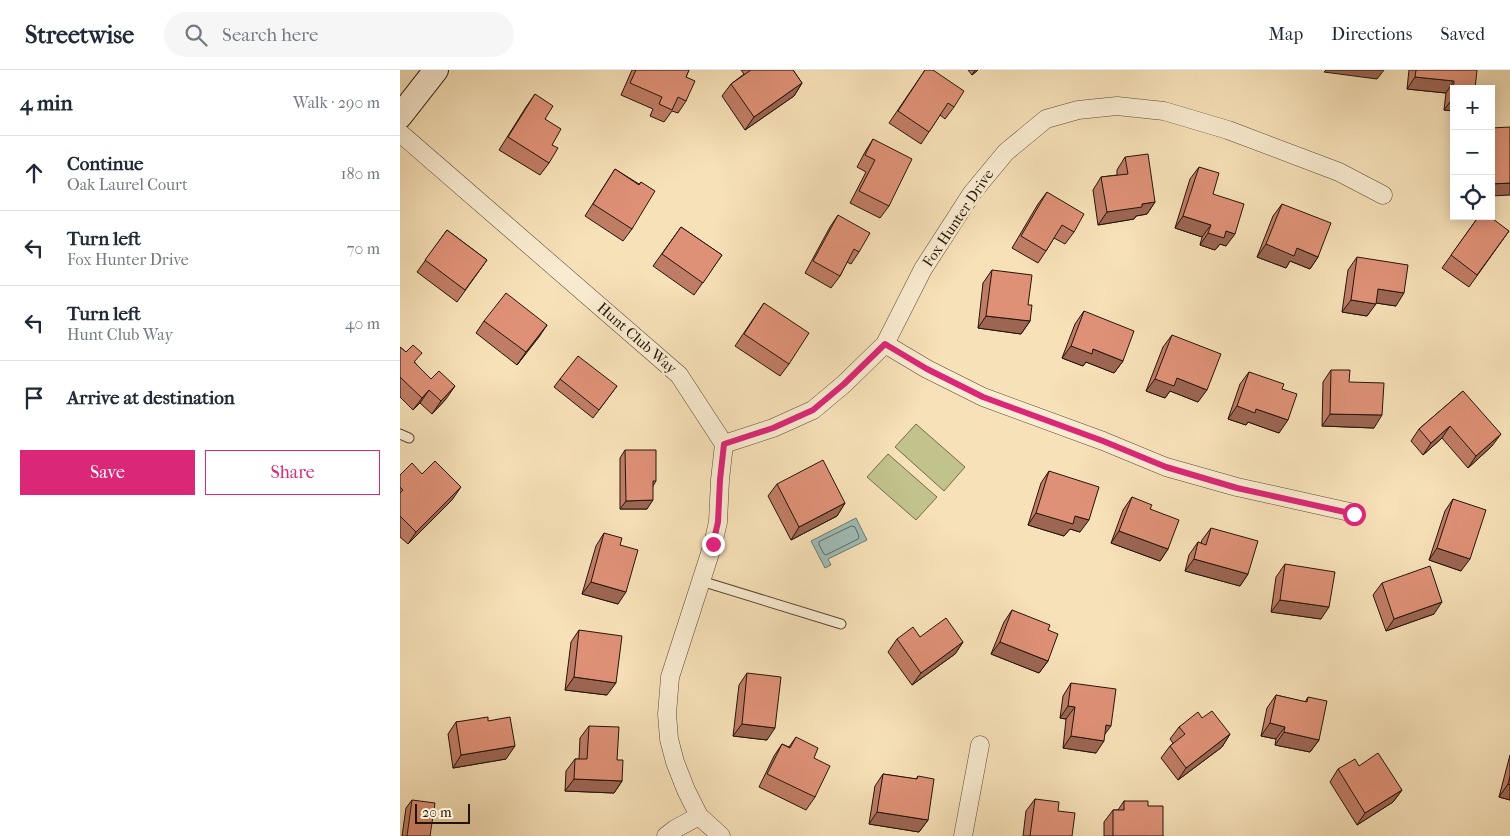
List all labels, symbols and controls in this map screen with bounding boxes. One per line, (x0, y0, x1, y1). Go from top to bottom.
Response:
search box (164, 12, 514, 57)
text: Streetwise (25, 21, 134, 49)
icon: search (182, 21, 210, 49)
text: Search here (222, 24, 318, 46)
text: Map (1269, 24, 1303, 45)
text: Directions (1331, 24, 1412, 45)
text: Saved (1440, 24, 1485, 45)
map controls (1450, 85, 1495, 220)
button: + (1450, 85, 1495, 130)
text: 4 min (20, 91, 73, 115)
text: Walk · 290 m (293, 93, 380, 112)
button: − (1450, 130, 1495, 175)
text: Continue (67, 153, 143, 175)
icon: ahead (20, 159, 48, 187)
text: 180 m (341, 164, 380, 183)
street label: Fox Hunter Drive (919, 165, 998, 270)
text: Oak Laurel Court (67, 175, 188, 194)
button: locate (1450, 175, 1495, 220)
text: Turn left (67, 228, 141, 250)
icon: left (20, 234, 48, 262)
text: 70 m (347, 239, 380, 258)
text: Fox Hunter Drive (67, 250, 189, 269)
street label: Hunt Club Way (594, 299, 681, 378)
text: Turn left (67, 303, 141, 325)
icon: left (20, 309, 48, 337)
text: 40 m (345, 314, 380, 333)
text: Hunt Club Way (67, 325, 173, 344)
icon: arrive (20, 384, 48, 412)
text: Arrive at destination (67, 387, 235, 409)
button: Save (20, 450, 195, 495)
button: Share (205, 450, 380, 495)
route start (1343, 503, 1366, 526)
route end (702, 533, 725, 556)
scale bar (415, 801, 470, 824)
text: 20 m (422, 804, 452, 821)

